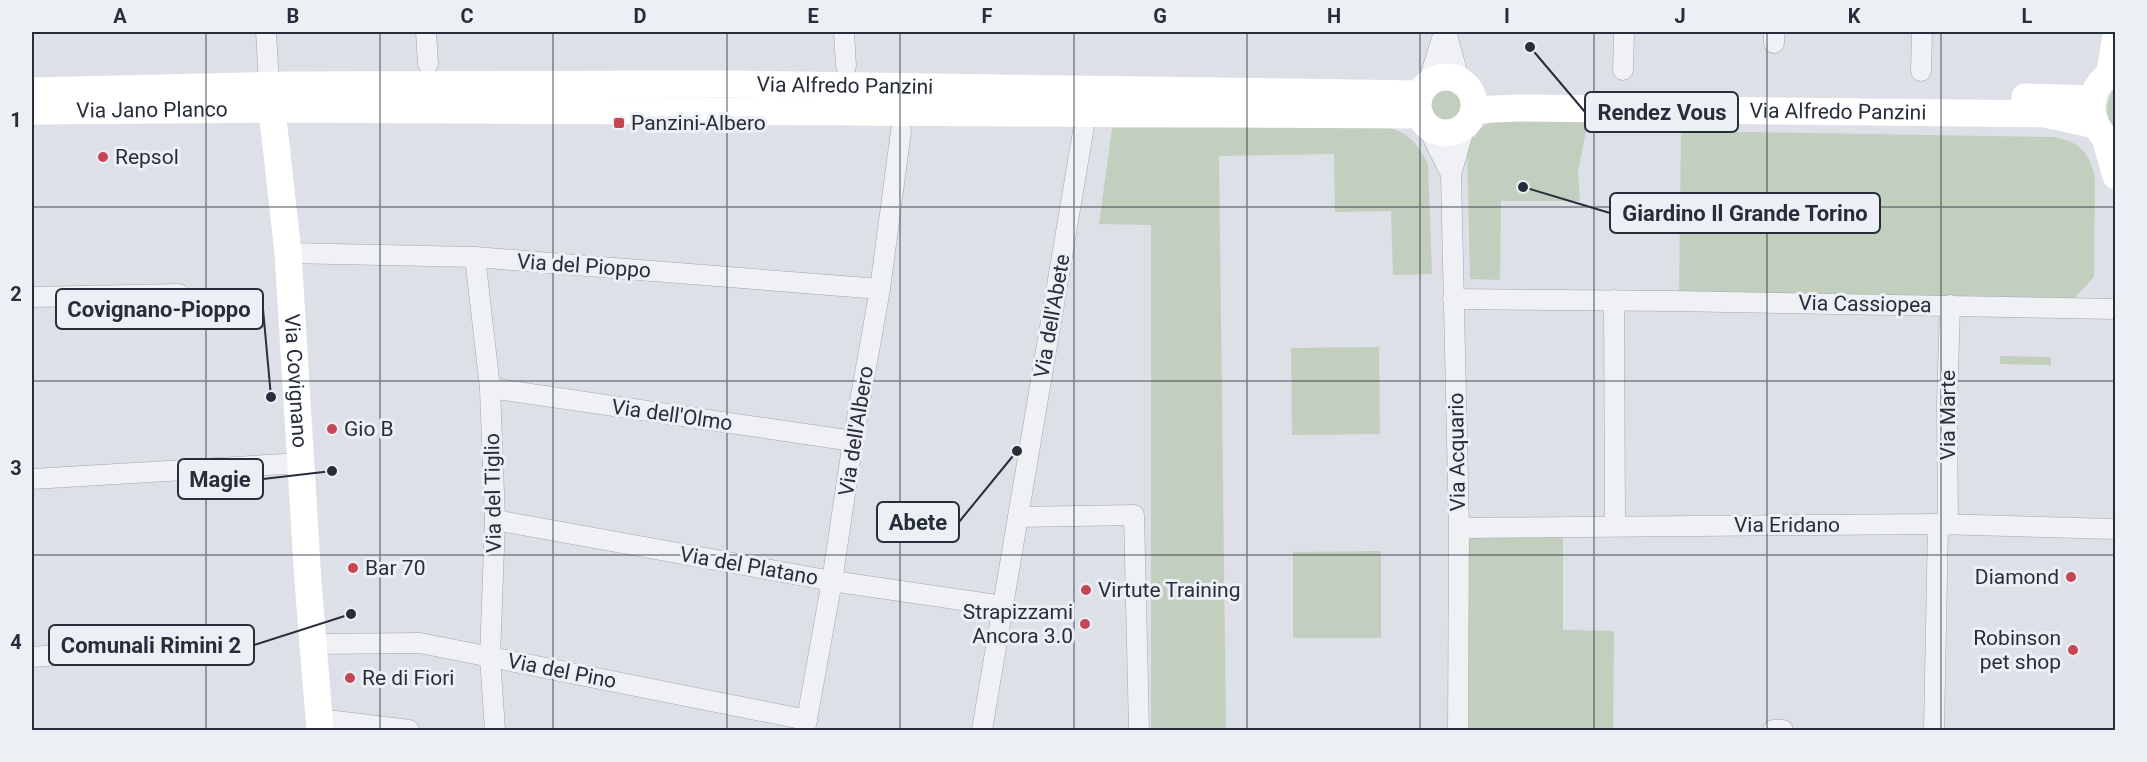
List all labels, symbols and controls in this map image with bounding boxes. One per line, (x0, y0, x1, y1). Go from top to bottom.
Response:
text: A (113, 4, 127, 28)
text: B (287, 4, 299, 28)
text: C (460, 4, 474, 28)
text: D (634, 4, 647, 28)
text: E (807, 4, 819, 28)
text: F (982, 4, 993, 28)
text: G (1153, 4, 1167, 28)
text: H (1327, 4, 1341, 28)
text: I (1504, 4, 1510, 28)
text: J (1674, 4, 1686, 28)
text: K (1848, 4, 1861, 28)
text: L (2022, 4, 2033, 28)
street label: Via Alfredo Panzini (756, 72, 933, 99)
callout: Rendez Vous (1585, 92, 1738, 132)
street label: Via Jano Planco (76, 97, 228, 123)
street label: Via Alfredo Panzini (1749, 99, 1926, 125)
text: Rendez Vous (1597, 100, 1727, 125)
text: 1 (10, 108, 22, 132)
place label: Panzini-Albero (631, 111, 766, 135)
marker: Panzini-Albero (612, 116, 626, 130)
place label: Repsol (115, 145, 179, 169)
marker: Repsol (96, 150, 110, 164)
callout: Giardino Il Grande Torino (1610, 193, 1880, 233)
text: Giardino Il Grande Torino (1622, 201, 1868, 226)
street label: Via del Pioppo (516, 249, 652, 283)
street label: Via dell'Abete (1029, 252, 1075, 380)
text: 2 (10, 282, 22, 306)
callout: Covignano-Pioppo (56, 289, 263, 329)
street label: Via Cassiopea (1798, 291, 1932, 317)
text: Covignano-Pioppo (67, 297, 251, 322)
street label: Via Covignano (280, 313, 312, 449)
street label: Via dell'Albero (834, 364, 878, 498)
street label: Via Marte (1936, 370, 1960, 460)
street label: Via Acquario (1444, 392, 1470, 512)
street label: Via dell'Olmo (610, 395, 734, 435)
place label: Gio B (344, 417, 394, 441)
marker: Gio B (325, 422, 339, 436)
street label: Via del Tiglio (480, 433, 506, 553)
text: 3 (10, 456, 22, 480)
callout: Magie (178, 459, 263, 499)
text: Magie (189, 467, 251, 492)
callout: Abete (877, 502, 959, 542)
text: Abete (889, 510, 947, 535)
street label: Via Eridano (1734, 513, 1840, 537)
street label: Via del Platano (678, 542, 820, 590)
place label: Bar 70 (365, 556, 425, 580)
marker: Bar 70 (346, 561, 360, 575)
place label: Diamond (1975, 565, 2059, 589)
marker: Diamond (2064, 570, 2078, 584)
place label: Virtute Training (1098, 578, 1240, 602)
marker: Virtute Training (1079, 583, 1093, 597)
place label: Strapizzami Ancora 3.0 (963, 600, 1073, 648)
marker: Strapizzami Ancora 3.0 (1078, 617, 1092, 631)
callout: Comunali Rimini 2 (49, 625, 254, 665)
place label: Robinson pet shop (1973, 626, 2061, 674)
text: 4 (10, 630, 22, 654)
text: Comunali Rimini 2 (61, 633, 241, 658)
marker: Robinson pet shop (2066, 643, 2080, 657)
street label: Via del Pino (506, 649, 618, 693)
place label: Re di Fiori (362, 666, 454, 690)
marker: Re di Fiori (343, 671, 357, 685)

